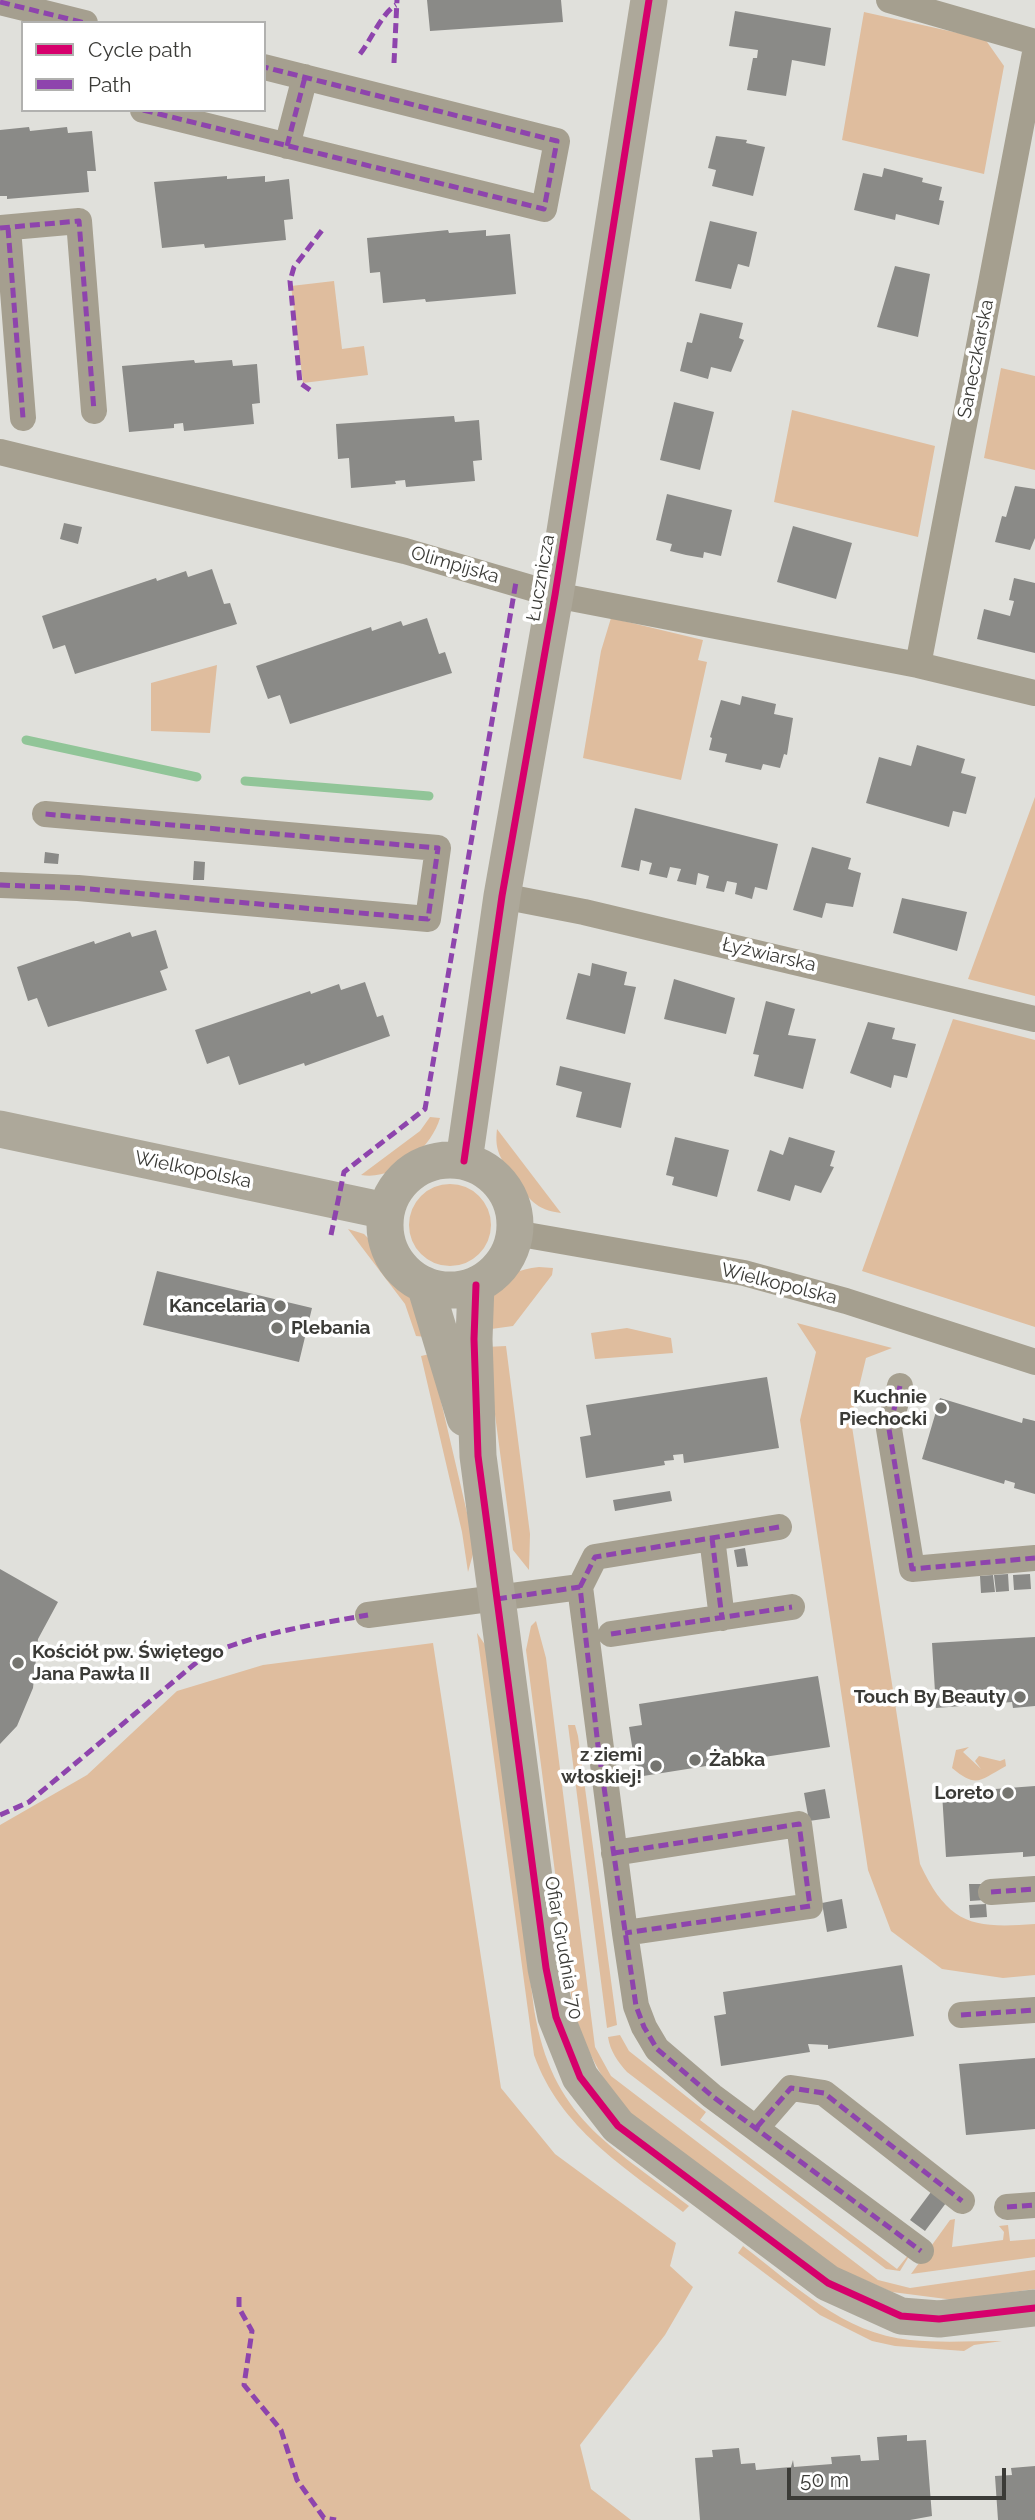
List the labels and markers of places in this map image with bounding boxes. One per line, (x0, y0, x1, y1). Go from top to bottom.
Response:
place label: Kancelaria (169, 1295, 266, 1317)
marker: Kancelaria (272, 1298, 288, 1314)
place label: Plebania (291, 1317, 370, 1339)
marker: Plebania (269, 1320, 285, 1336)
place label: Kuchnie Piechocki (839, 1386, 927, 1430)
marker: Kuchnie Piechocki (933, 1400, 949, 1416)
place label: Kościół pw. Świętego Jana Pawła II (32, 1641, 224, 1685)
marker: Kościół pw. Świętego Jana Pawła II (10, 1655, 26, 1671)
place label: Touch By Beauty (854, 1686, 1006, 1708)
marker: Touch By Beauty (1012, 1689, 1028, 1705)
place label: z ziemi włoskiej! (561, 1744, 642, 1788)
place label: Żabka (709, 1749, 765, 1771)
marker: Żabka (687, 1752, 703, 1768)
marker: z ziemi włoskiej! (648, 1758, 664, 1774)
place label: Loreto (934, 1782, 994, 1804)
marker: Loreto (1000, 1785, 1016, 1801)

